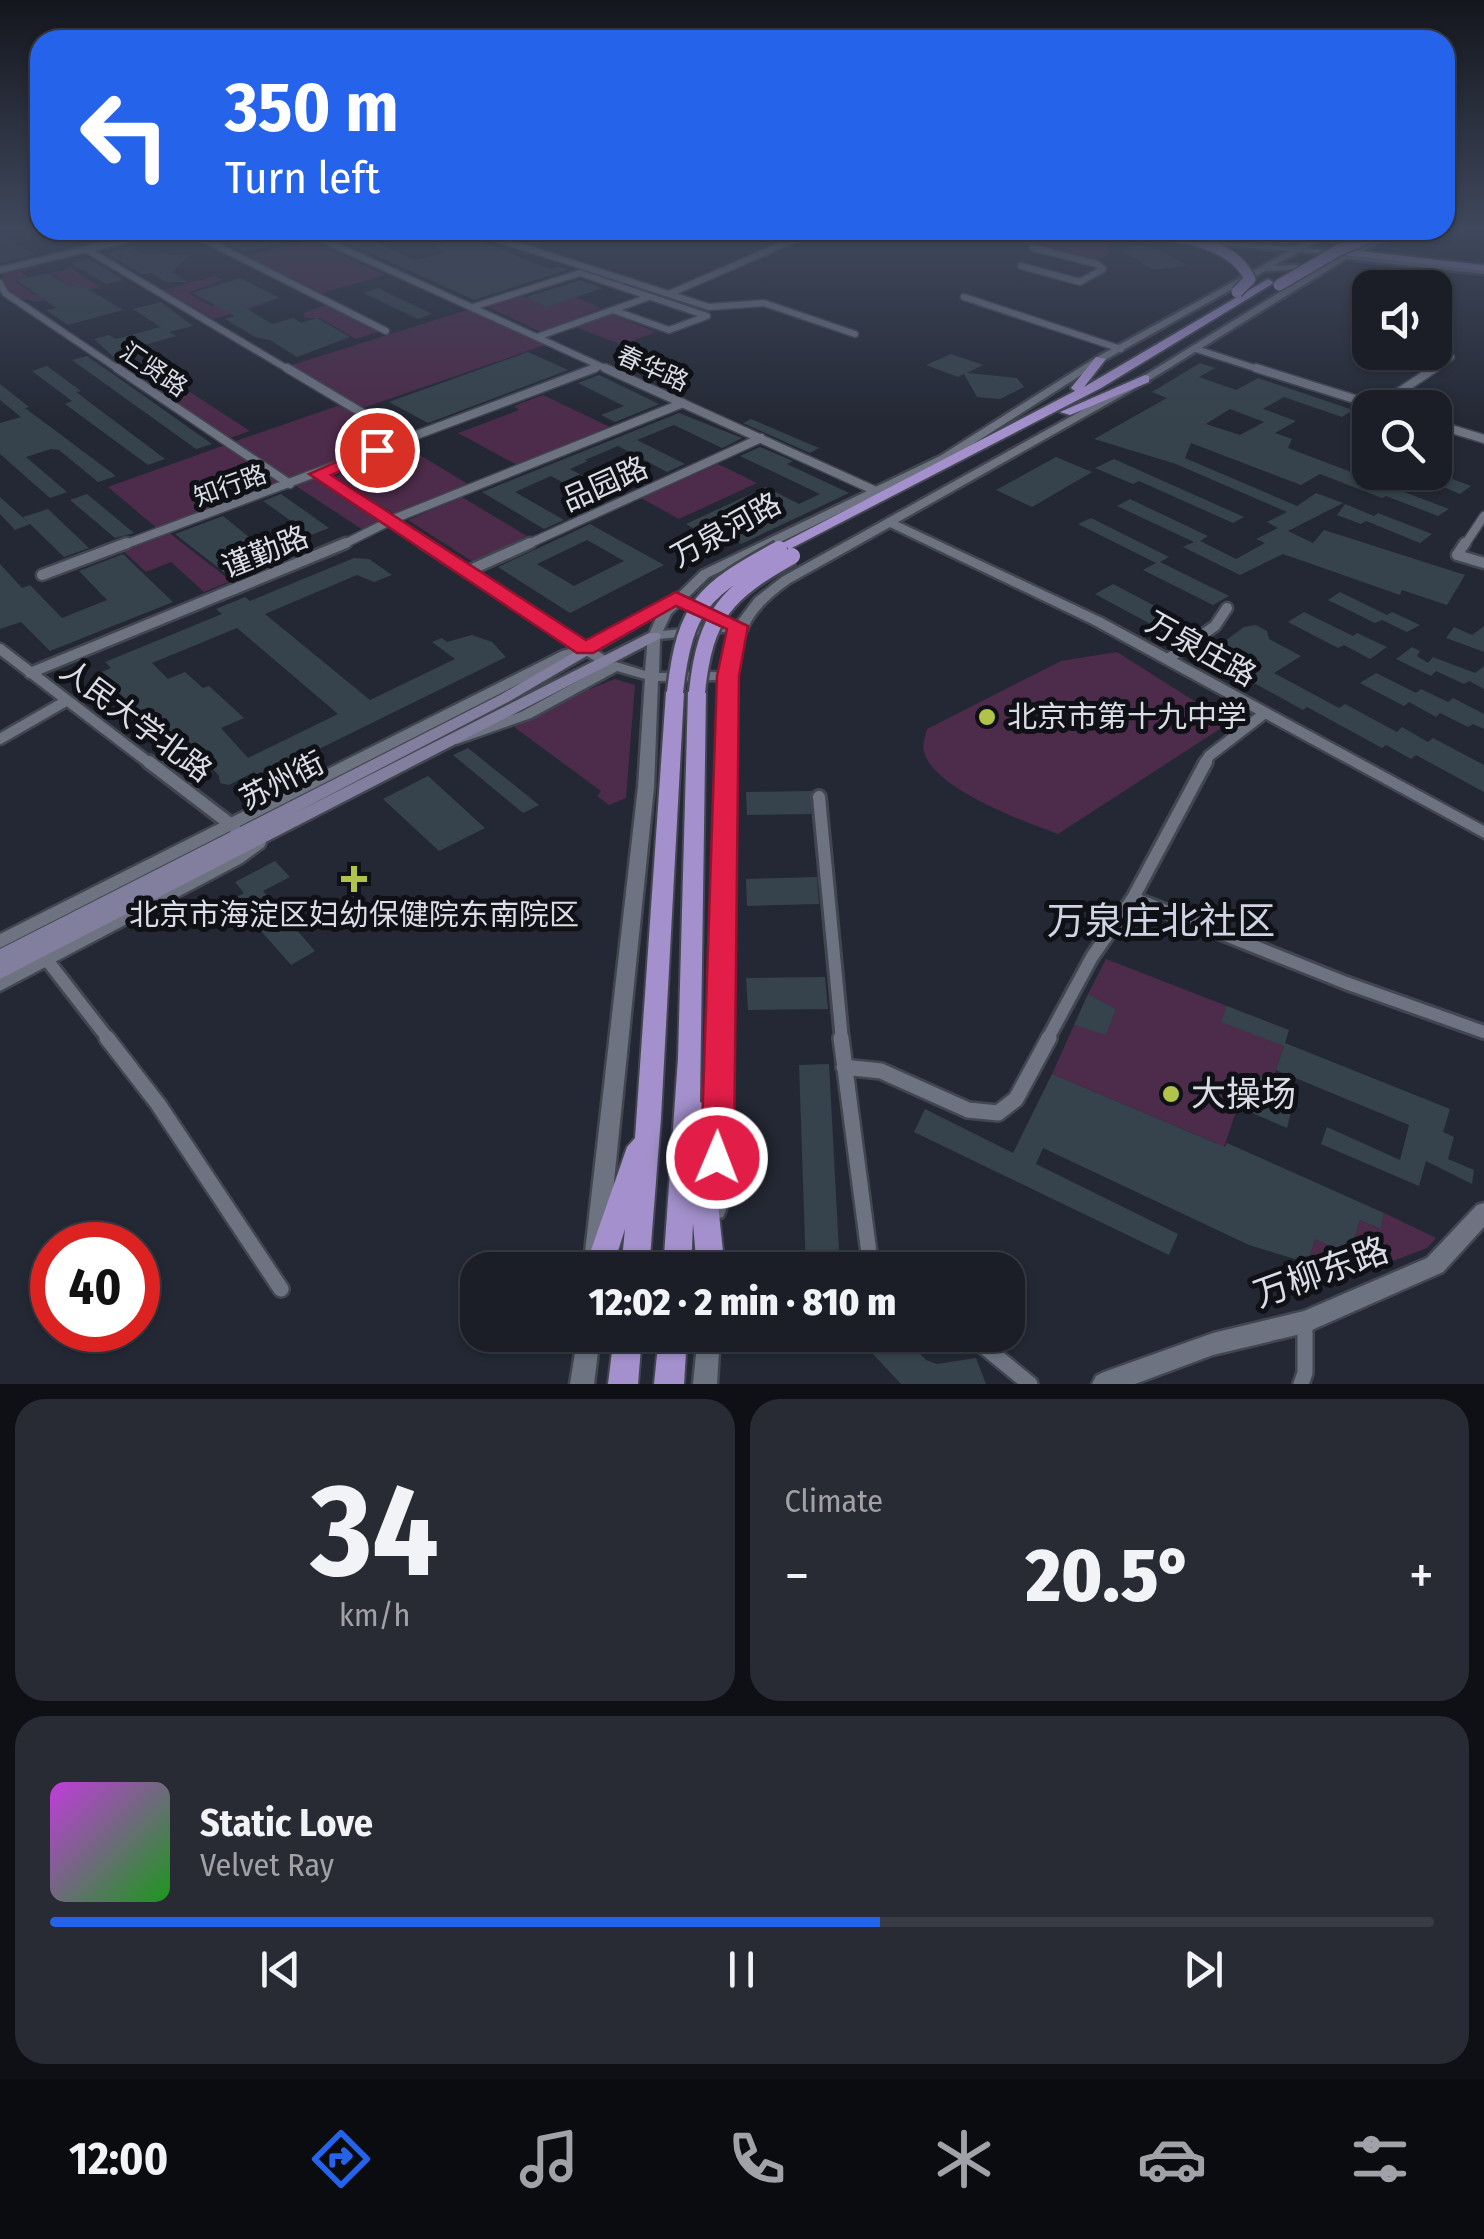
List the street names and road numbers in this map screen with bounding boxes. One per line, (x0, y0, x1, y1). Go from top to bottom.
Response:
street label: 汇贤路 (114, 336, 193, 403)
street label: 春华路 (612, 340, 693, 398)
street label: 品园路 (557, 449, 653, 519)
street label: 知行路 (190, 459, 271, 513)
street label: 万泉河路 (665, 485, 787, 575)
street label: 谨勤路 (217, 518, 313, 586)
street label: 万泉庄路 (1140, 604, 1262, 694)
street label: 人民大学北路 (53, 652, 219, 790)
street label: 苏州街 (234, 745, 330, 817)
street label: 万柳东路 (1248, 1228, 1394, 1316)

